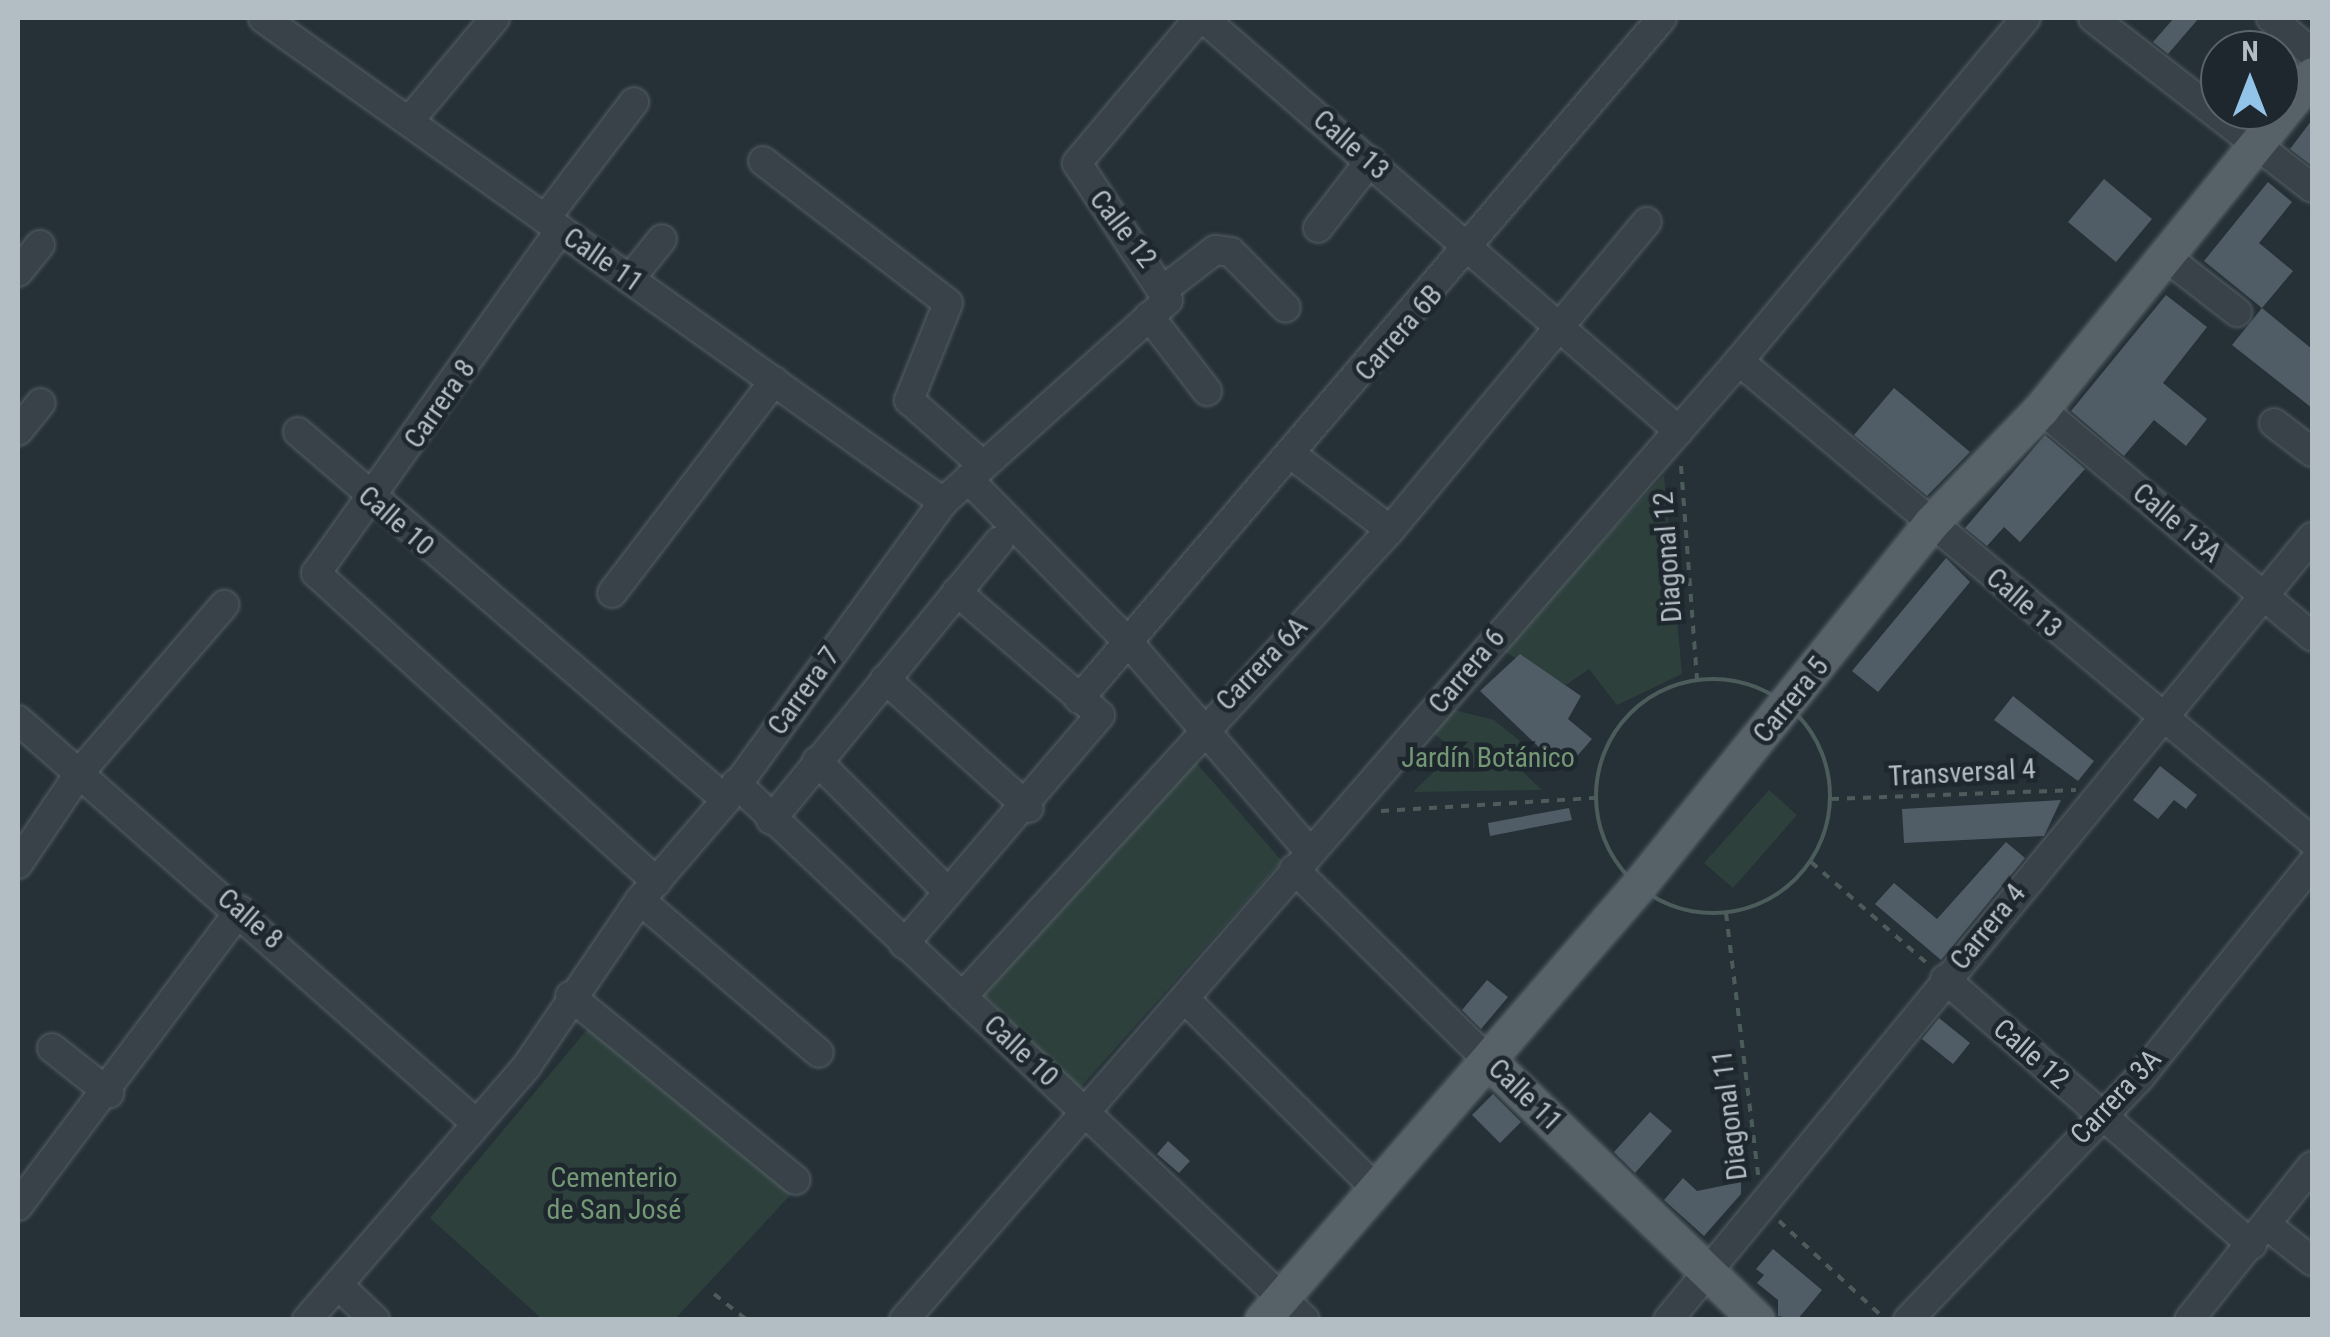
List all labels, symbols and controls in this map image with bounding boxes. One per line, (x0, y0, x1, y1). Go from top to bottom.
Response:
north arrow (2200, 30, 2300, 130)
text: N (2241, 35, 2259, 68)
street label: Calle 13 (1306, 103, 1396, 187)
street label: Calle 12 (1082, 183, 1164, 275)
street label: Calle 11 (557, 221, 649, 299)
street label: Carrera 6B (1348, 278, 1450, 388)
street label: Carrera 8 (397, 353, 483, 455)
street label: Calle 13A (2126, 476, 2228, 570)
street label: Calle 10 (351, 479, 441, 563)
street label: Diagonal 12 (1647, 490, 1689, 624)
street label: Calle 13 (1979, 561, 2069, 645)
street label: Carrera 6A (1209, 610, 1315, 718)
street label: Carrera 6 (1422, 622, 1512, 720)
street label: Carrera 7 (761, 640, 847, 742)
street label: Carrera 5 (1746, 650, 1836, 750)
park label: Jardín Botánico (1401, 741, 1575, 775)
street label: Transversal 4 (1887, 752, 2037, 794)
street label: Carrera 4 (1943, 877, 2033, 977)
street label: Calle 8 (210, 882, 290, 956)
street label: Calle 10 (977, 1008, 1065, 1094)
street label: Calle 12 (1986, 1012, 2076, 1096)
street label: Carrera 3A (2064, 1043, 2168, 1151)
street label: Diagonal 11 (1705, 1048, 1755, 1182)
street label: Calle 11 (1481, 1052, 1569, 1138)
park label: Cementerio de San José (547, 1161, 681, 1227)

